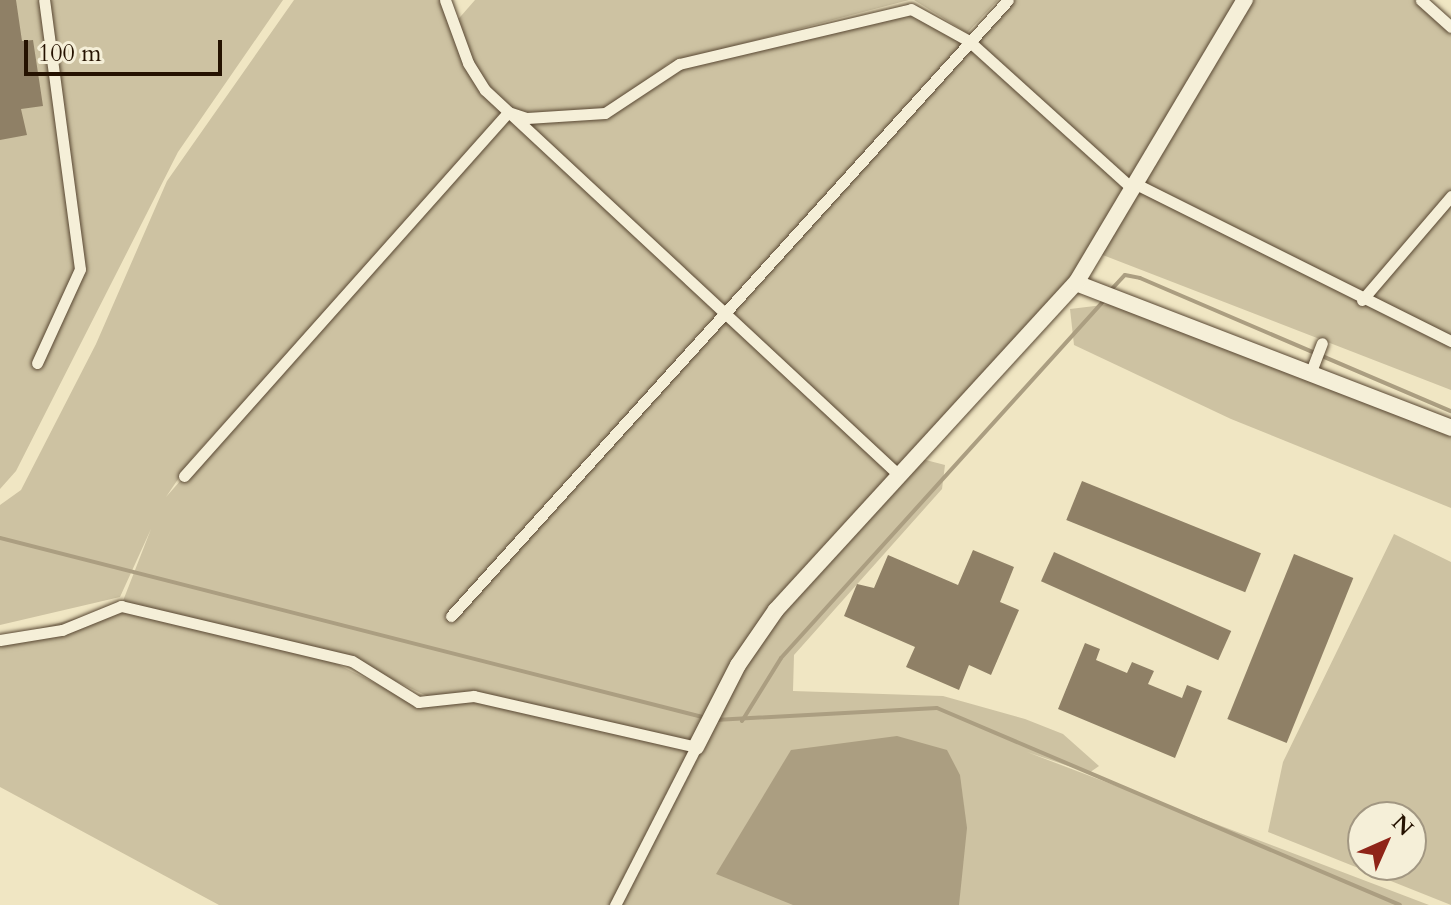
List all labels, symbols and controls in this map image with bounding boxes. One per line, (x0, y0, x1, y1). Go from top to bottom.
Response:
scale bar (28, 24, 226, 74)
text: 100 m (38, 37, 102, 70)
north arrow (1347, 801, 1427, 881)
text: N (1385, 808, 1420, 843)

